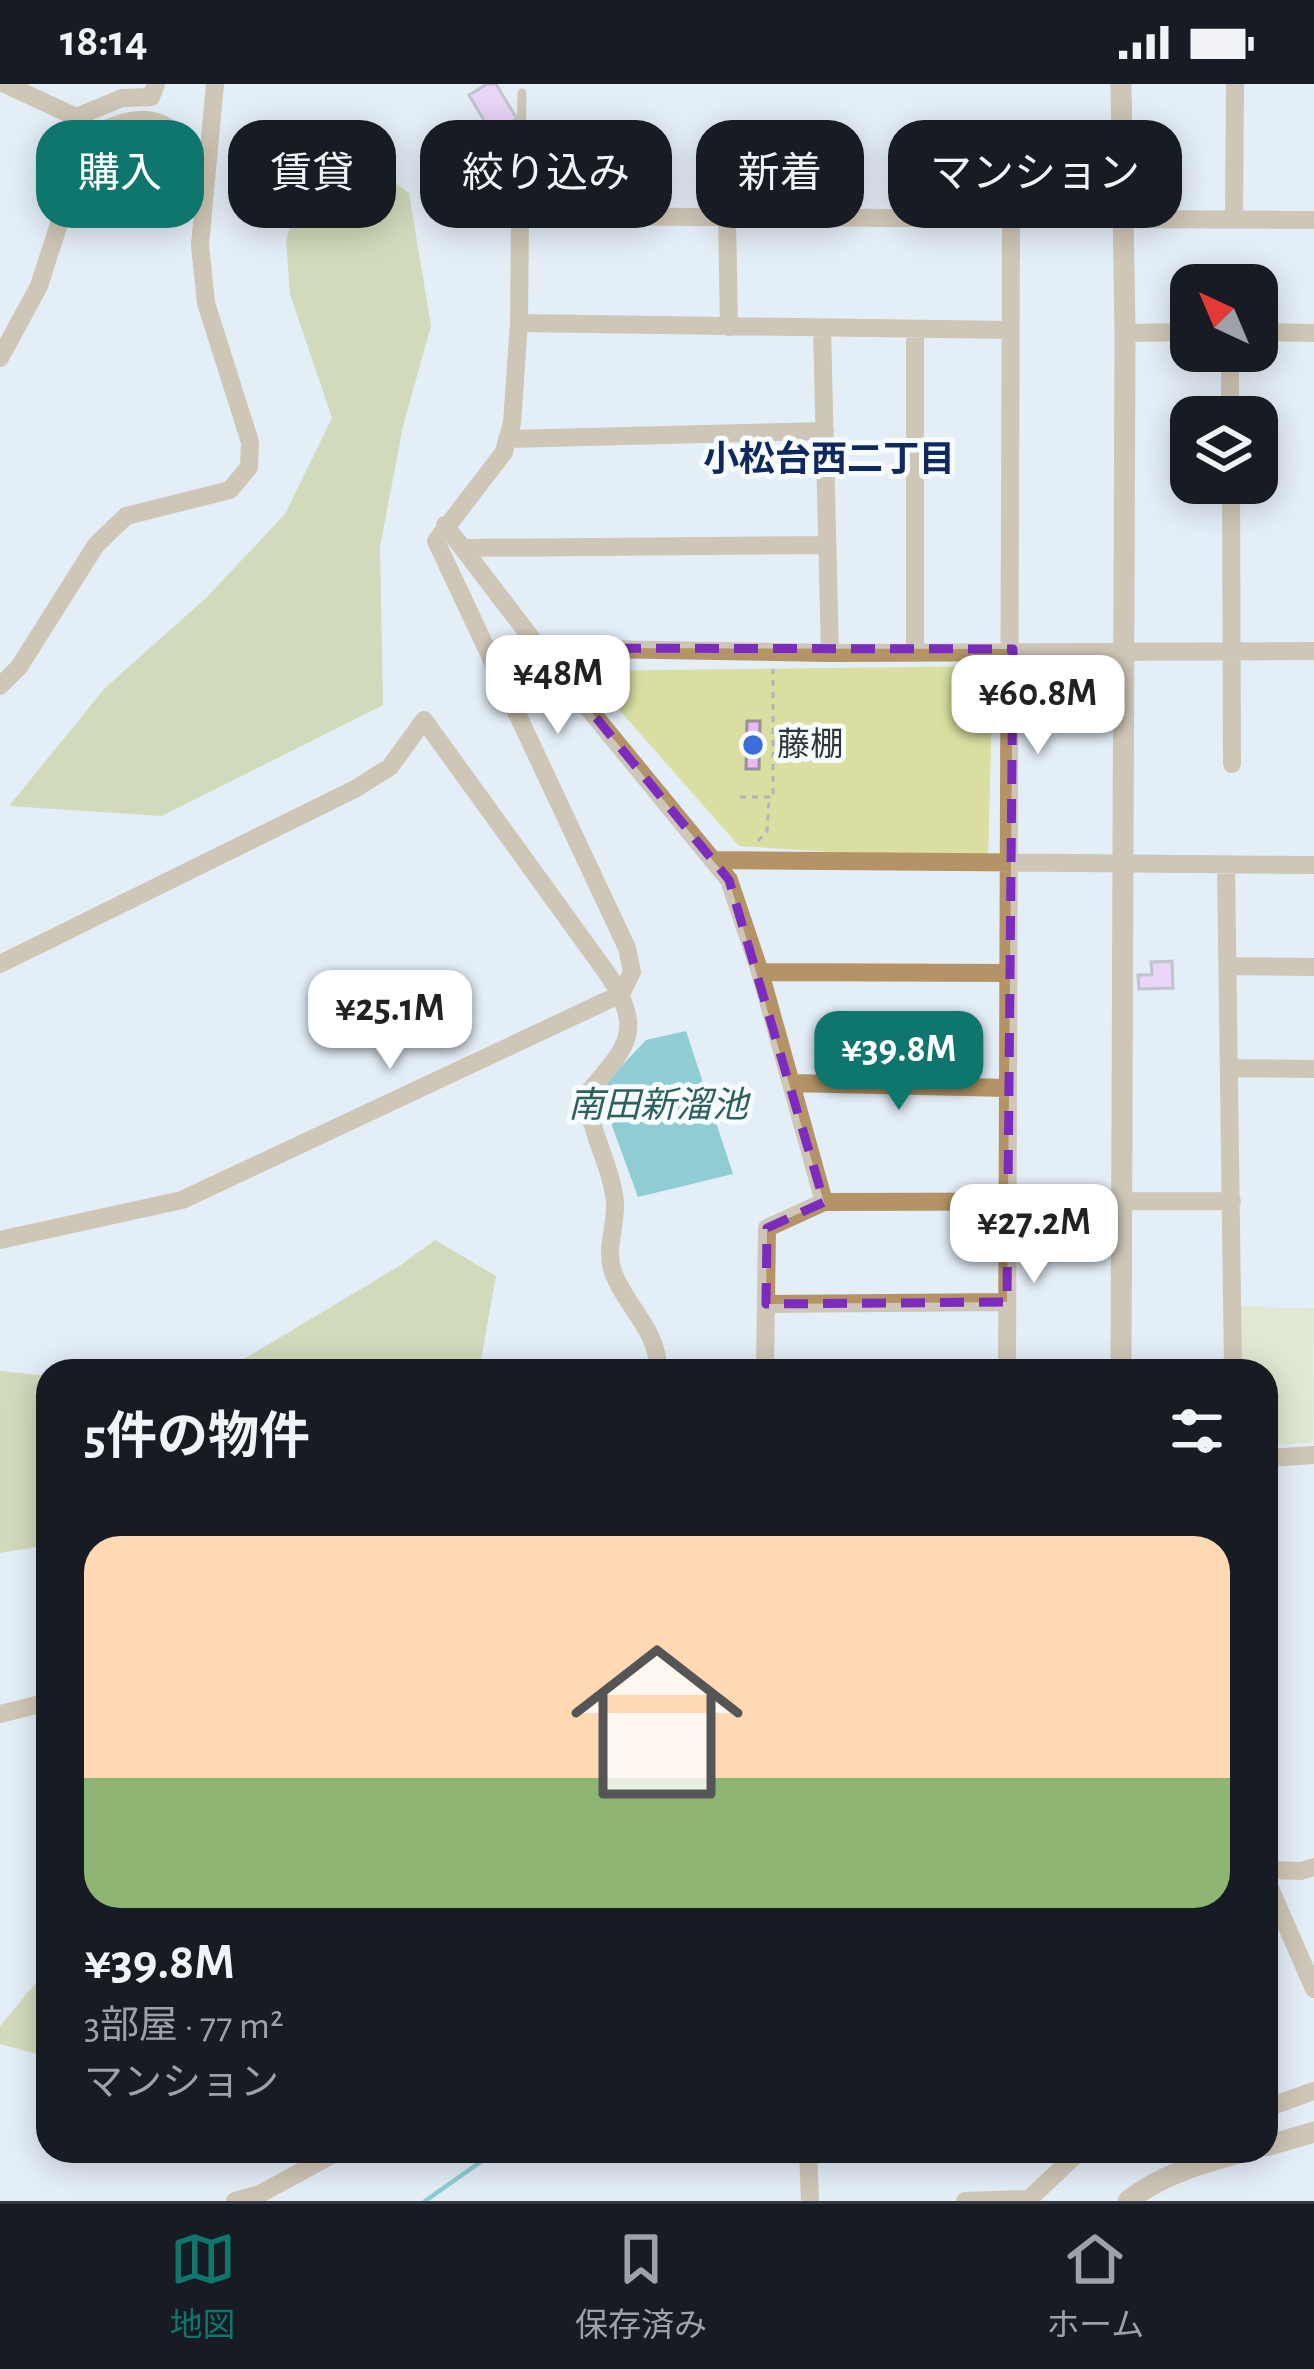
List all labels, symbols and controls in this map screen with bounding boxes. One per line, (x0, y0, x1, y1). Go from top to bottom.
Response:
text: 18:14 (60, 19, 148, 64)
chip: 購入 (36, 120, 204, 228)
chip: 賃貸 (228, 120, 396, 228)
chip: 絞り込み (420, 120, 672, 228)
chip: 新着 (696, 120, 864, 228)
chip: マンション (888, 120, 1182, 228)
north arrow (1170, 264, 1278, 372)
map controls (1170, 264, 1278, 504)
button: layers (1170, 396, 1278, 504)
district label: 小松台西二丁目 (703, 440, 955, 478)
pin: ¥48M (487, 635, 629, 737)
text: ¥48M (513, 654, 603, 693)
pin: ¥60.8M (940, 655, 1136, 757)
text: ¥60.8M (979, 674, 1097, 713)
place label: 藤棚 (777, 727, 843, 762)
marker: 藤棚 (740, 732, 766, 758)
pin: ¥25.1M (292, 970, 488, 1072)
text: ¥25.1M (335, 989, 445, 1028)
pin: ¥39.8M (801, 1011, 997, 1113)
text: ¥39.8M (841, 1030, 957, 1069)
water label: 南田新溜池 (568, 1086, 751, 1124)
pin: ¥27.2M (936, 1184, 1132, 1286)
text: ¥27.2M (977, 1203, 1091, 1242)
icon: filters (1164, 1398, 1230, 1464)
text: 5件の物件 (84, 1412, 310, 1463)
icon: home (549, 1614, 765, 1830)
text: ¥39.8M (84, 1937, 235, 1988)
text: 3部屋 · 77 m² (84, 2007, 284, 2046)
text: マンション (84, 2064, 279, 2103)
tab: 地図 (170, 2226, 236, 2347)
tab: 保存済み (575, 2226, 707, 2347)
tab: ホーム (1046, 2226, 1144, 2347)

